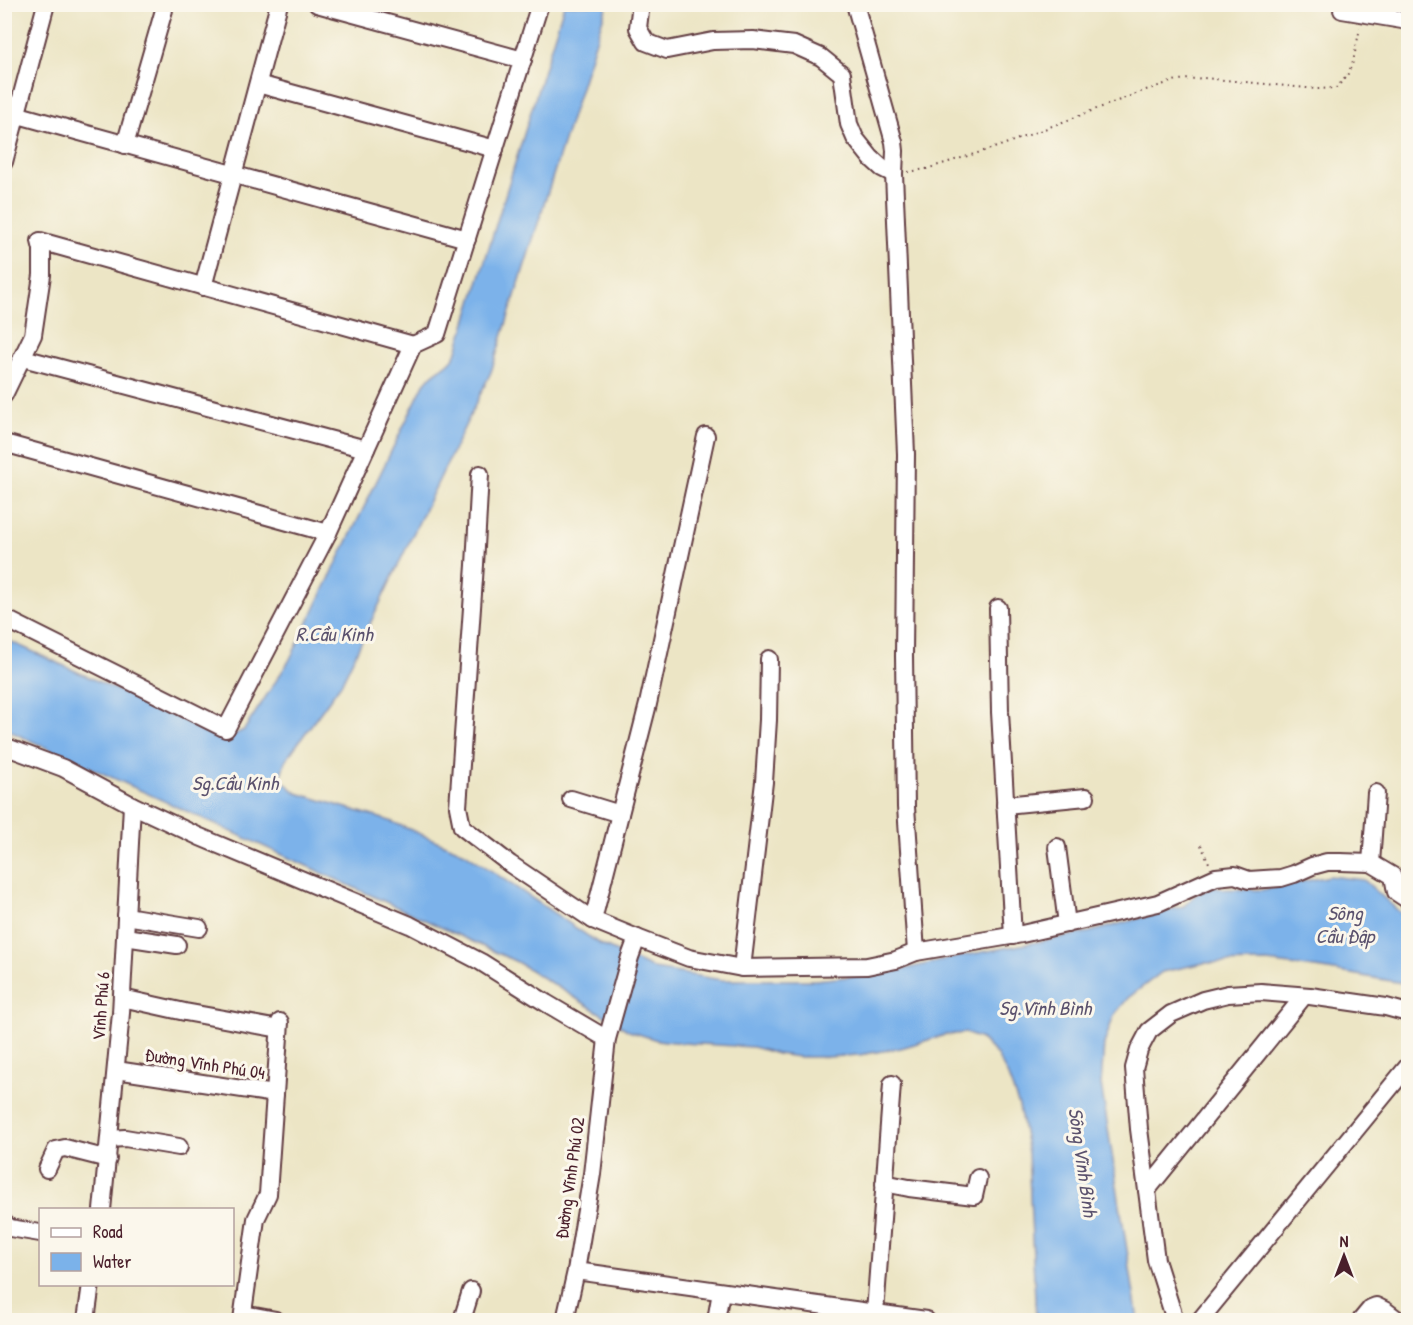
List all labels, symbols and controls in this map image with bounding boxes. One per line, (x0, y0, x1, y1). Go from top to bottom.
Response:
water label: R.Cầu Kinh (295, 620, 374, 647)
water label: Sg.Cầu Kinh (192, 769, 280, 797)
water label: Sông Cầu Đập (1316, 899, 1376, 950)
street label: Vĩnh Phú 6 (86, 971, 115, 1041)
water label: Sg.Vĩnh Bình (999, 994, 1093, 1022)
street label: Đường Vĩnh Phú 04 (143, 1042, 267, 1085)
water label: Sông Vĩnh Bình (1062, 1106, 1105, 1220)
street label: Đường Vĩnh Phú 02 (549, 1115, 590, 1240)
legend (39, 1208, 234, 1286)
text: Road (93, 1219, 123, 1244)
north arrow (1314, 1226, 1374, 1286)
text: N (1340, 1230, 1349, 1252)
text: Water (93, 1249, 131, 1274)

